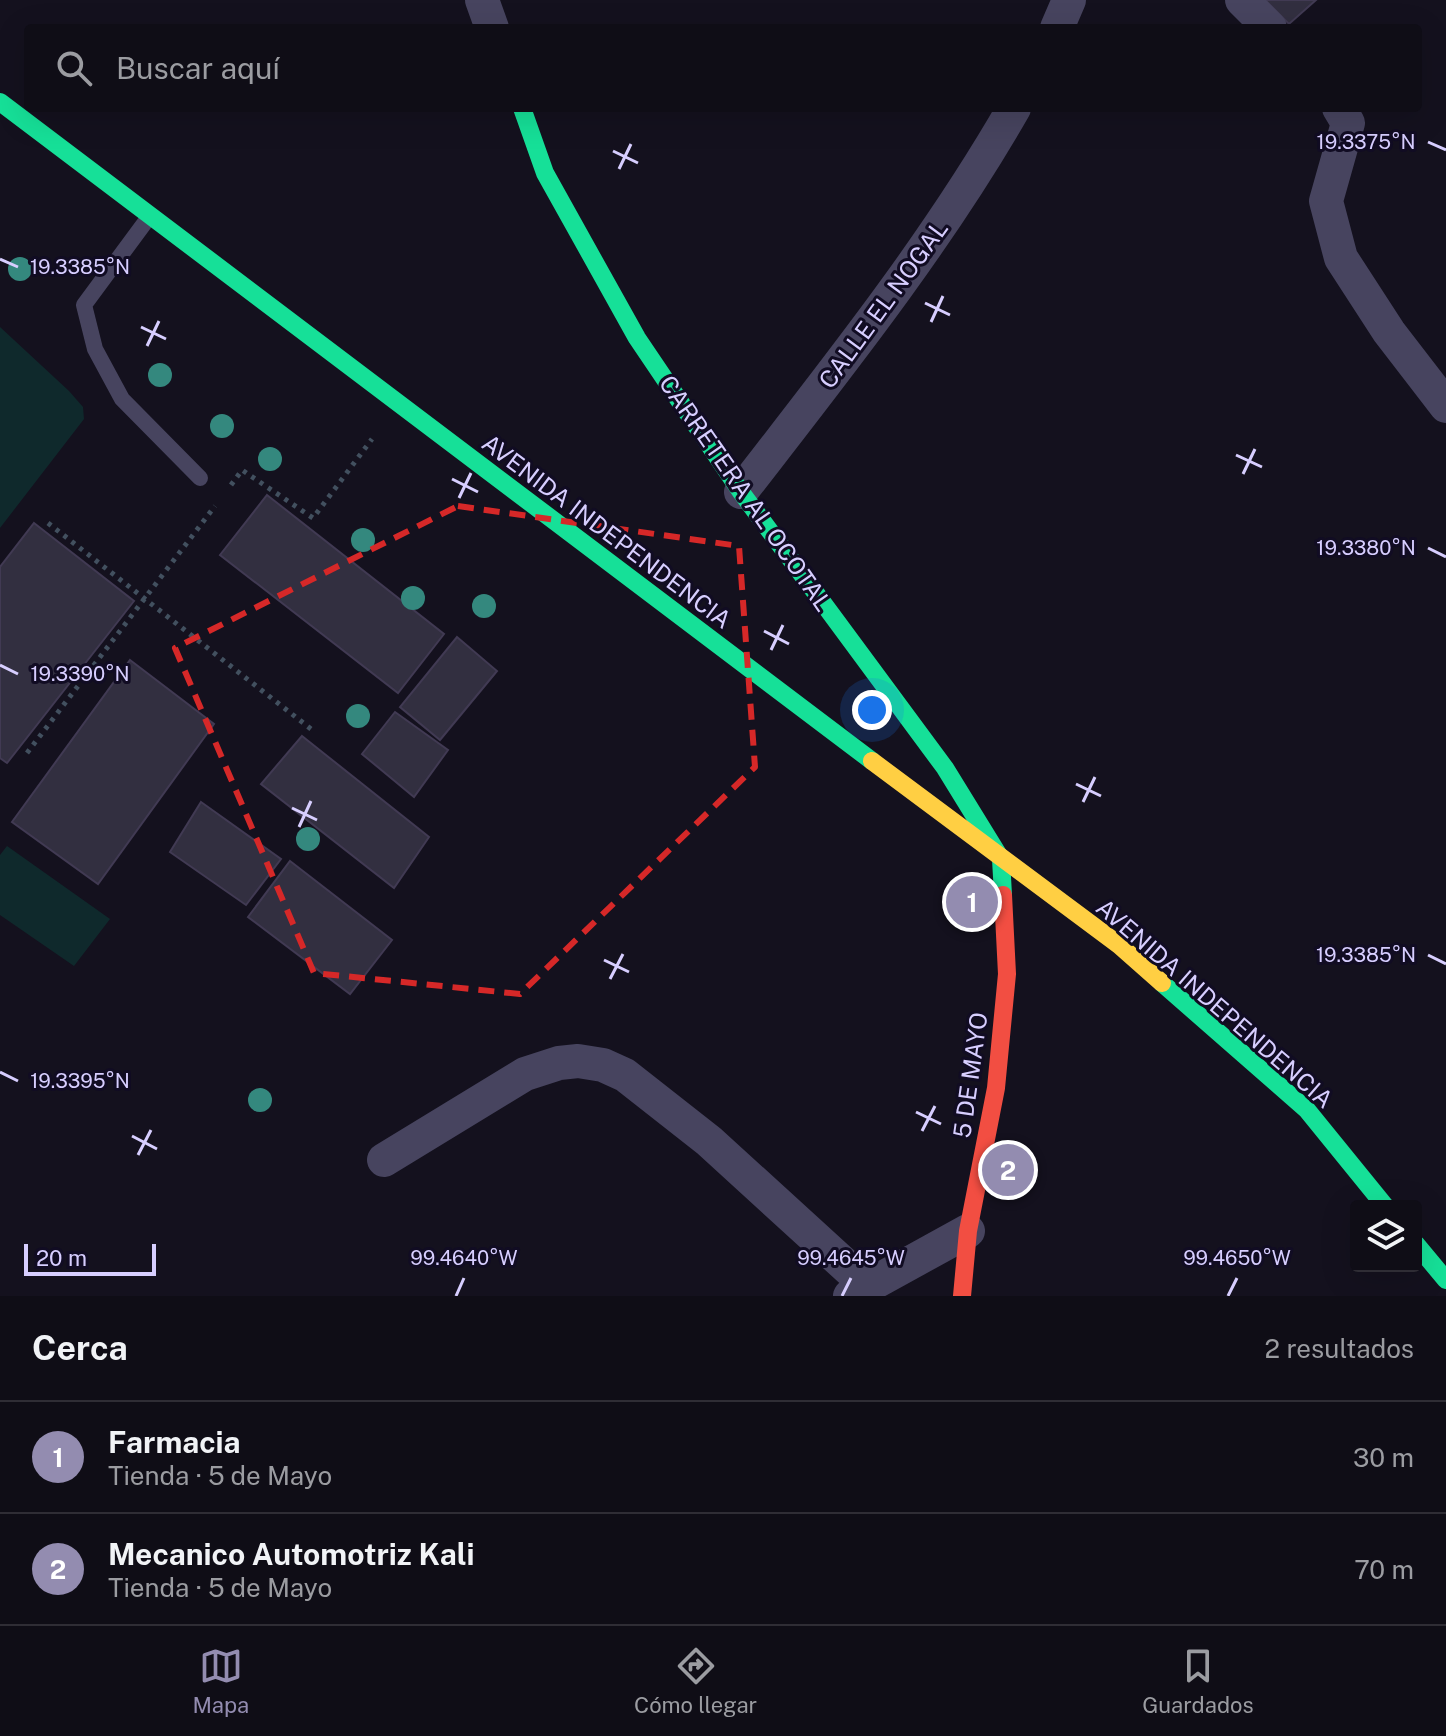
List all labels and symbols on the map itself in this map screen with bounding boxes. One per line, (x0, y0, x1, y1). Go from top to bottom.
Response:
text: 19.3375°N (1317, 130, 1416, 154)
street label: CALLE EL NOGAL (813, 215, 953, 393)
text: 19.3385°N (30, 255, 130, 279)
street label: CARRETERA AL OCOTAL (654, 370, 838, 616)
street label: AVENIDA INDEPENDENCIA (477, 428, 737, 634)
text: 19.3380°N (1316, 536, 1416, 560)
text: 19.3390°N (30, 662, 130, 686)
your location (852, 690, 892, 730)
pin: 1 (946, 872, 998, 932)
street label: AVENIDA INDEPENDENCIA (1091, 893, 1339, 1113)
text: 19.3385°N (1316, 943, 1416, 967)
street label: 5 DE MAYO (947, 1010, 993, 1140)
text: 19.3395°N (30, 1069, 130, 1093)
pin: 2 (982, 1140, 1034, 1200)
scale bar (24, 1240, 156, 1276)
text: 99.4640°W (410, 1246, 518, 1270)
text: 99.4645°W (797, 1246, 905, 1270)
text: 99.4650°W (1183, 1246, 1291, 1270)

